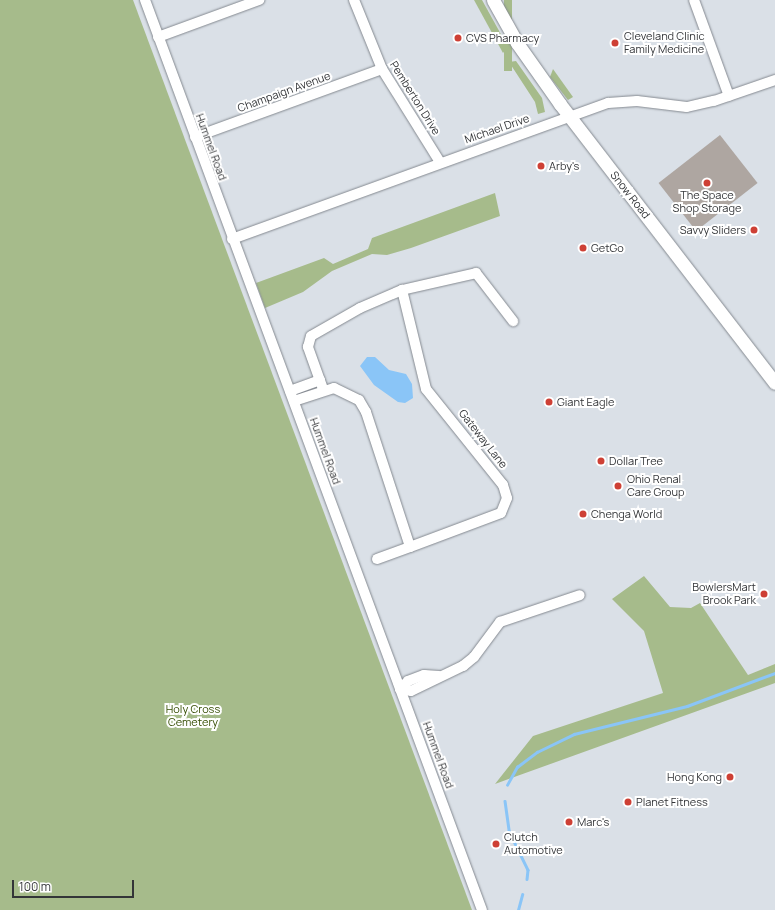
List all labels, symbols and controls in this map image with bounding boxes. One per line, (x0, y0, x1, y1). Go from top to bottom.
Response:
place label: Cleveland Clinic Family Medicine (624, 30, 705, 56)
place label: CVS Pharmacy (466, 31, 539, 45)
marker: CVS Pharmacy (453, 33, 463, 43)
marker: Cleveland Clinic Family Medicine (609, 37, 621, 49)
street label: Pemberton Drive (387, 59, 443, 137)
street label: Champaign Avenue (236, 69, 332, 115)
street label: Hummel Road (193, 112, 229, 182)
street label: Michael Drive (463, 112, 531, 146)
place label: Arby's (549, 159, 579, 173)
marker: Arby's (536, 161, 546, 171)
street label: Snow Road (607, 169, 653, 221)
marker: The Space Shop Storage (702, 178, 712, 188)
place label: The Space Shop Storage (673, 189, 741, 215)
place label: Savvy Sliders (680, 223, 746, 237)
marker: Savvy Sliders (749, 225, 759, 235)
place label: GetGo (591, 241, 624, 255)
marker: GetGo (578, 243, 588, 253)
place label: Giant Eagle (557, 395, 614, 409)
marker: Giant Eagle (544, 397, 554, 407)
street label: Gateway Lane (456, 407, 510, 471)
street label: Hummel Road (307, 416, 343, 486)
place label: Dollar Tree (609, 454, 663, 468)
marker: Dollar Tree (596, 456, 606, 466)
place label: Ohio Renal Care Group (627, 473, 685, 499)
marker: Ohio Renal Care Group (612, 480, 624, 492)
place label: Chenga World (591, 507, 662, 521)
marker: Chenga World (578, 509, 588, 519)
place label: BowlersMart Brook Park (692, 581, 756, 607)
marker: BowlersMart Brook Park (759, 589, 769, 599)
park label: Holy Cross Cemetery (166, 703, 220, 729)
street label: Hummel Road (420, 720, 456, 790)
place label: Hong Kong (667, 770, 722, 784)
marker: Hong Kong (725, 772, 735, 782)
place label: Planet Fitness (636, 795, 708, 809)
marker: Planet Fitness (623, 797, 633, 807)
place label: Marc's (577, 815, 609, 829)
marker: Marc's (564, 817, 574, 827)
place label: Clutch Automotive (504, 831, 563, 857)
marker: Clutch Automotive (491, 839, 501, 849)
scale bar (14, 872, 136, 898)
text: 100 m (19, 878, 51, 895)

